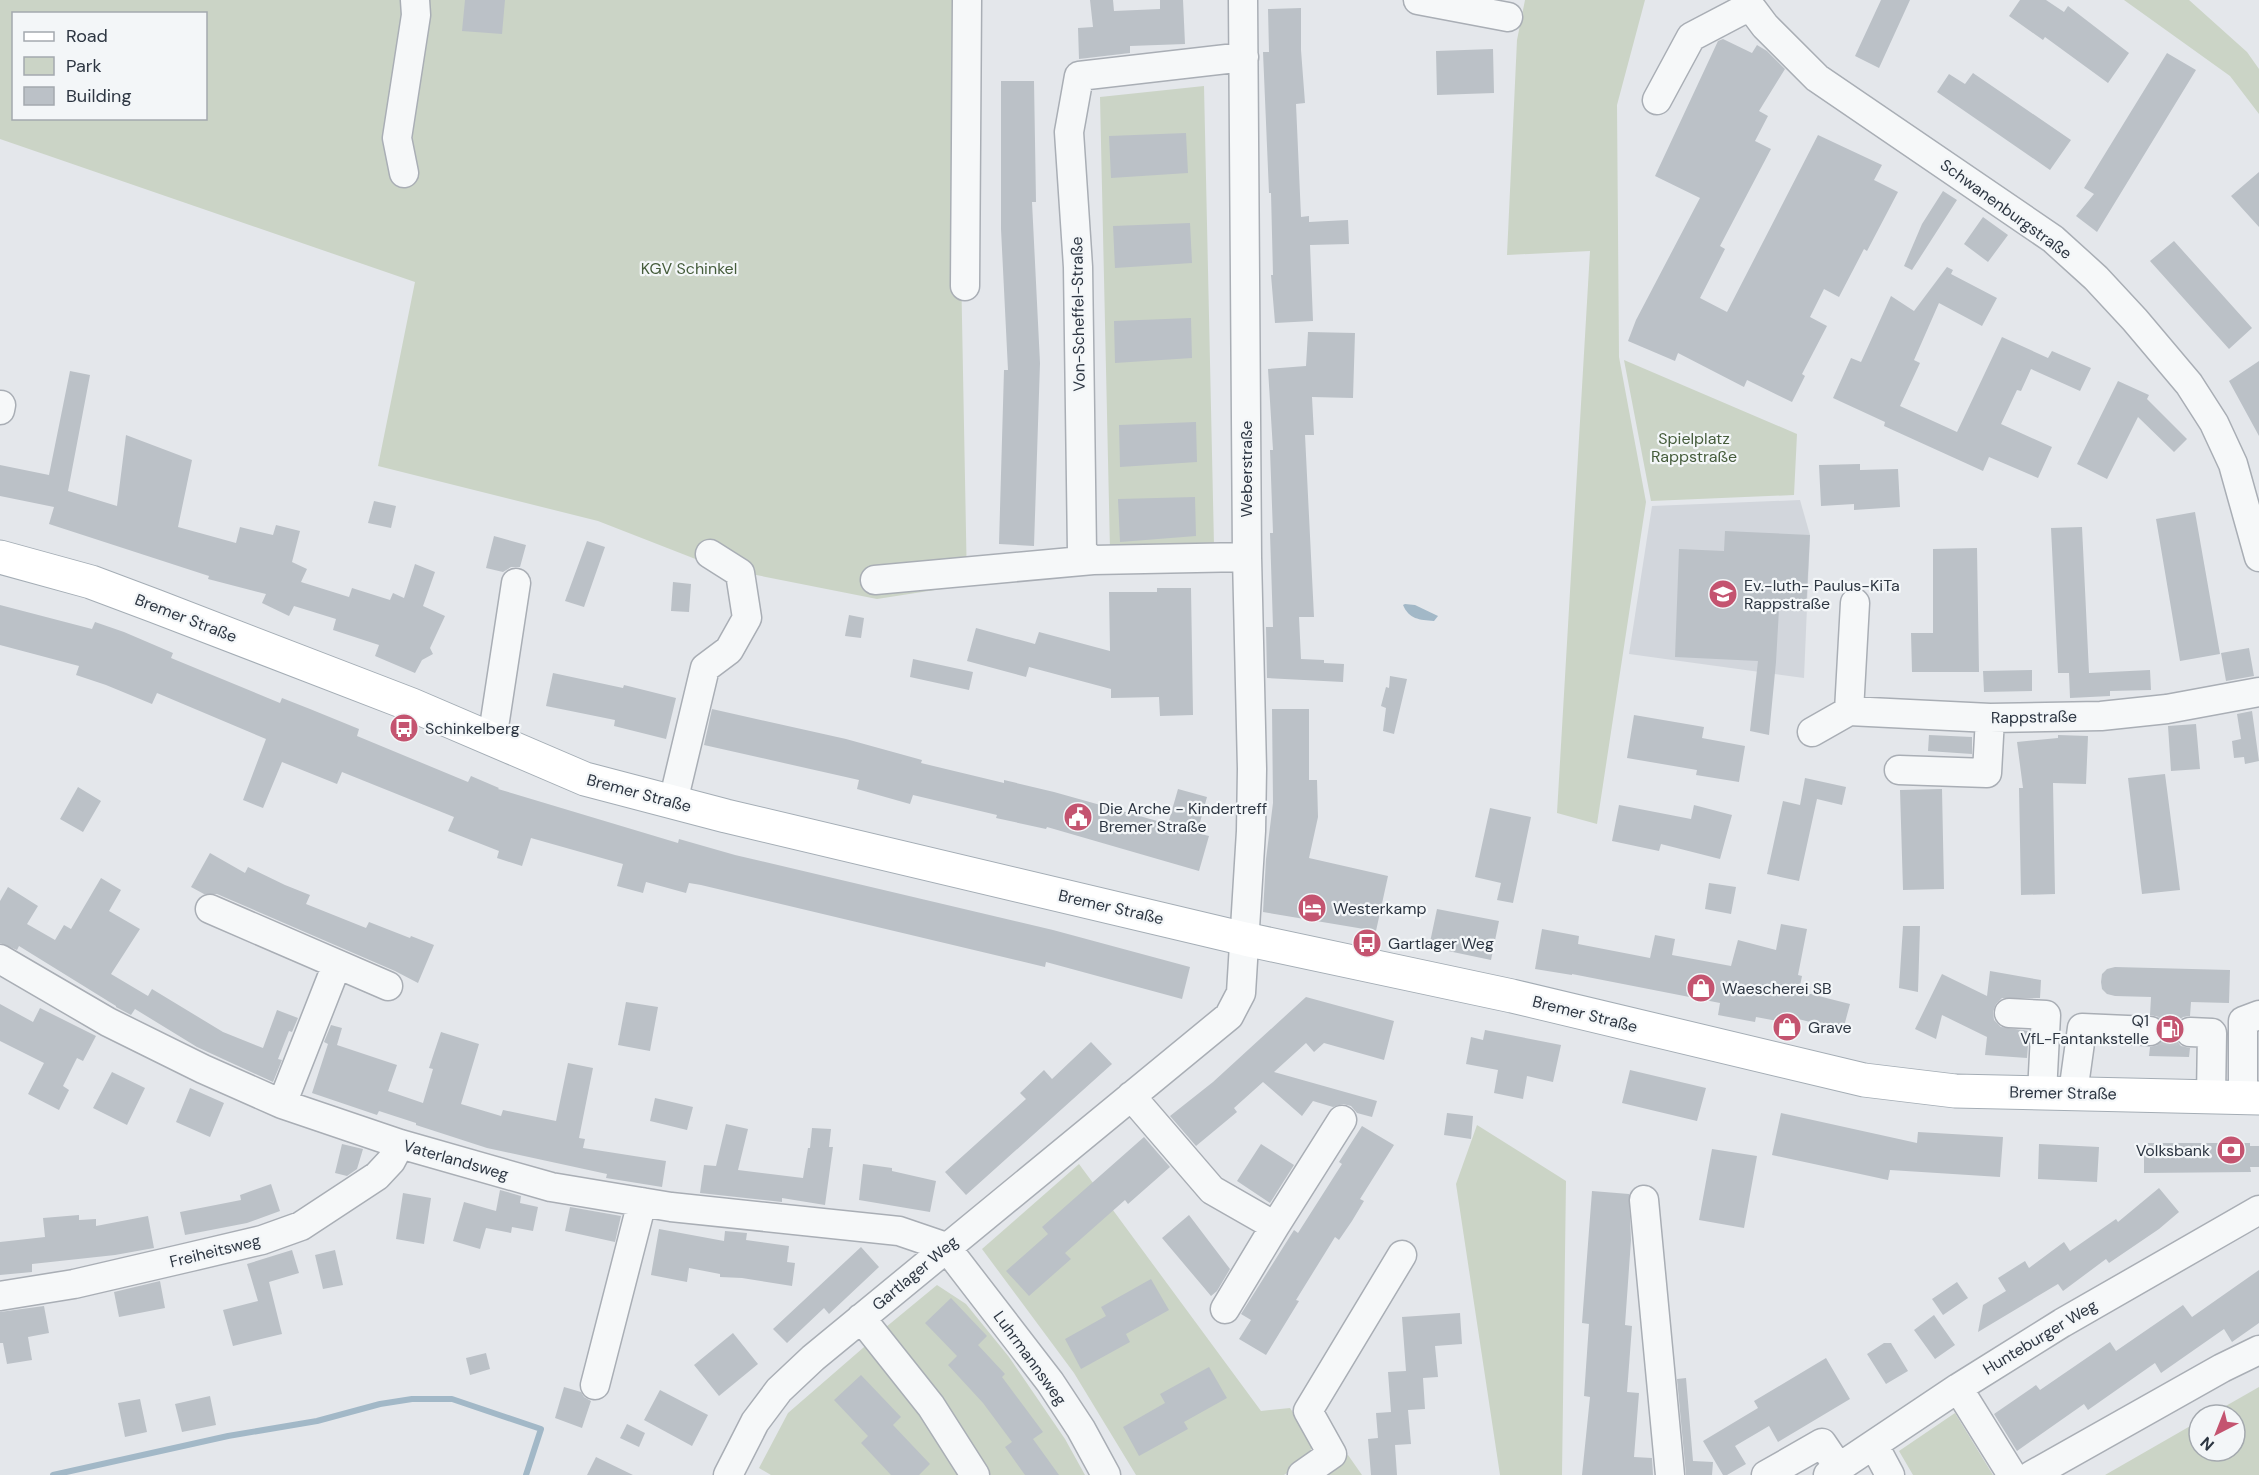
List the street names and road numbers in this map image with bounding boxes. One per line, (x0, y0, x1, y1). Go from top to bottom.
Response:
street label: Schwanenburgstraße (1936, 154, 2076, 264)
street label: Von-Scheffel-Straße (1066, 236, 1090, 392)
street label: Weberstraße (1236, 421, 1257, 517)
street label: Bremer Straße (132, 589, 240, 647)
street label: Rappstraße (1991, 706, 2077, 728)
street label: Bremer Straße (584, 769, 694, 817)
street label: Bremer Straße (1056, 885, 1166, 929)
street label: Bremer Straße (1530, 991, 1640, 1037)
street label: Bremer Straße (2009, 1082, 2117, 1104)
street label: Vaterlandsweg (401, 1135, 511, 1185)
street label: Freiheitsweg (167, 1230, 263, 1272)
street label: Gartlager Weg (868, 1231, 962, 1315)
street label: Hunteburger Weg (1979, 1295, 2101, 1379)
street label: Luhrmannsweg (989, 1307, 1071, 1409)

